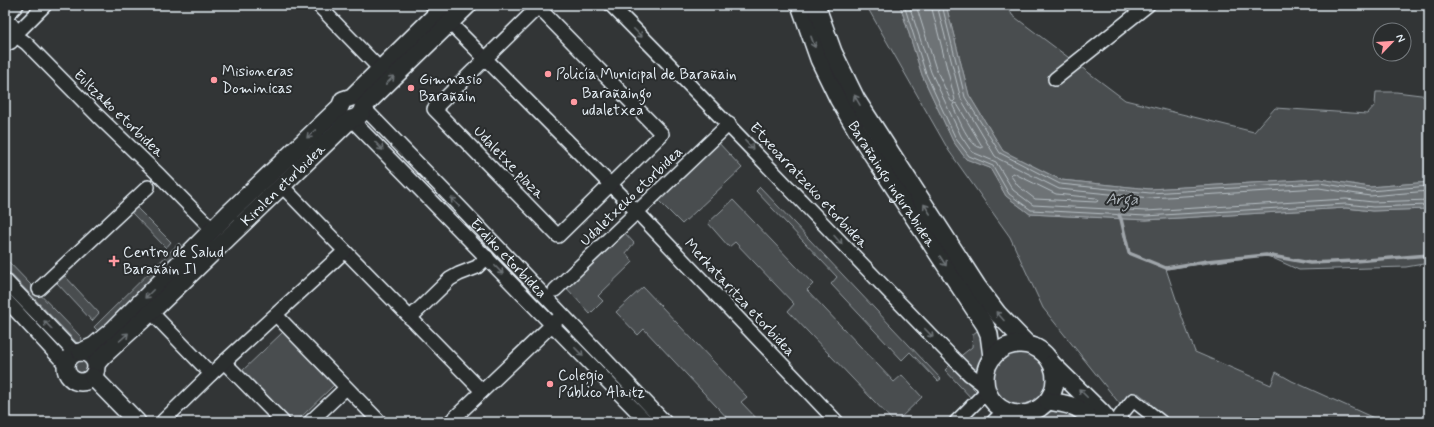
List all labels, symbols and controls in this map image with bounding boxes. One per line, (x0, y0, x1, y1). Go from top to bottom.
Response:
north arrow (1372, 22, 1412, 62)
one-way arrow (633, 28, 643, 38)
text: N (1392, 32, 1408, 44)
one-way arrow (809, 35, 817, 47)
place label: Misioneras Dominicas (222, 62, 294, 99)
street label: Eultzako etorbidea (69, 65, 169, 163)
place label: Policía Municipal de Barañain (556, 65, 737, 85)
marker: Policía Municipal de Barañain (543, 69, 553, 79)
place label: Gimnasio Barañain (419, 70, 482, 107)
marker: Misioneras Dominicas (209, 75, 219, 85)
one-way arrow (385, 75, 395, 85)
marker: Gimnasio Barañain (406, 83, 416, 93)
place label: Barañaingo udaletxea (582, 84, 652, 121)
one-way arrow (852, 94, 860, 106)
marker: Barañaingo udaletxea (569, 97, 579, 107)
street label: Etxeoarratzeko etorbidea (745, 118, 873, 254)
street label: Barañaingo ingurabidea (843, 118, 940, 252)
street label: Udaletxe plaza (468, 122, 549, 204)
one-way arrow (306, 129, 316, 139)
street label: Kirolen etorbidea (237, 139, 331, 231)
one-way arrow (744, 140, 754, 150)
one-way arrow (374, 141, 384, 151)
street label: Udaletxeko etorbidea (576, 142, 688, 251)
water label: Arga (1105, 189, 1139, 212)
one-way arrow (451, 197, 460, 207)
one-way arrow (923, 204, 931, 215)
street label: Erdiko etorbidea (465, 215, 551, 303)
street label: Merkataritza etorbidea (679, 234, 799, 361)
one-way arrow (833, 235, 843, 245)
place label: Centro de Salud Barañáin II (123, 243, 224, 280)
marker: Centro de Salud Barañáin II (108, 255, 120, 267)
one-way arrow (940, 255, 948, 267)
one-way arrow (494, 265, 504, 275)
one-way arrow (144, 289, 154, 299)
one-way arrow (995, 311, 1005, 321)
one-way arrow (43, 320, 52, 330)
one-way arrow (924, 328, 933, 338)
one-way arrow (119, 333, 129, 342)
one-way arrow (574, 347, 584, 357)
place label: Colegio Público Alaitz (558, 366, 645, 403)
marker: Colegio Público Alaitz (545, 379, 555, 389)
one-way arrow (1078, 388, 1087, 398)

